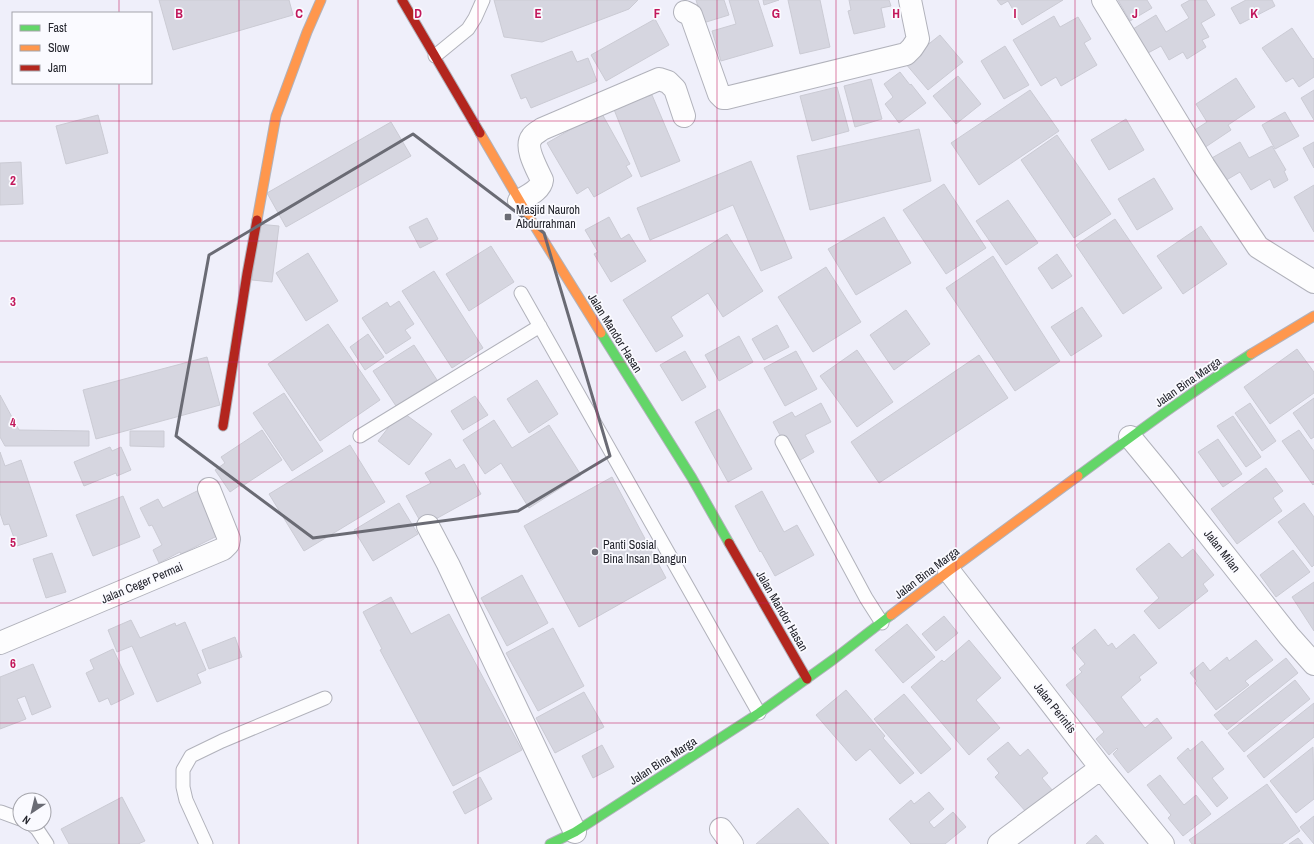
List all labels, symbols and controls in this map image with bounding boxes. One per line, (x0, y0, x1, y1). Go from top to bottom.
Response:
text: B (175, 5, 183, 22)
text: C (295, 5, 303, 22)
text: D (414, 5, 422, 22)
text: E (534, 5, 542, 22)
text: F (654, 5, 661, 22)
text: G (772, 5, 780, 22)
text: H (892, 5, 900, 22)
text: I (1014, 5, 1017, 22)
text: J (1132, 5, 1138, 22)
text: K (1250, 5, 1258, 22)
legend (12, 12, 152, 84)
text: Fast (48, 20, 67, 36)
text: Slow (48, 40, 70, 56)
text: Jam (48, 60, 67, 76)
text: 2 (10, 172, 16, 189)
place label: Masjid Nauroh Abdurrahman (515, 202, 580, 232)
marker: Masjid Nauroh Abdurrahman (503, 212, 513, 222)
street label: Jalan Mandor Hasan (584, 290, 646, 376)
text: 3 (10, 293, 16, 310)
street label: Jalan Bina Marga (1152, 353, 1225, 411)
text: 4 (10, 414, 16, 431)
street label: Jalan Milan (1200, 526, 1244, 576)
text: 5 (10, 534, 16, 551)
place label: Panti Sosial Bina Insan Bangun (603, 537, 687, 567)
street label: Jalan Bina Marga (891, 543, 963, 603)
marker: Panti Sosial Bina Insan Bangun (590, 547, 600, 557)
street label: Jalan Ceger Permai (99, 559, 185, 607)
street label: Jalan Mandor Hasan (752, 568, 812, 654)
text: 6 (10, 655, 16, 672)
street label: Jalan Perintis (1030, 679, 1080, 737)
street label: Jalan Bina Marga (626, 733, 700, 789)
north arrow (12, 792, 52, 832)
text: N (20, 813, 33, 828)

